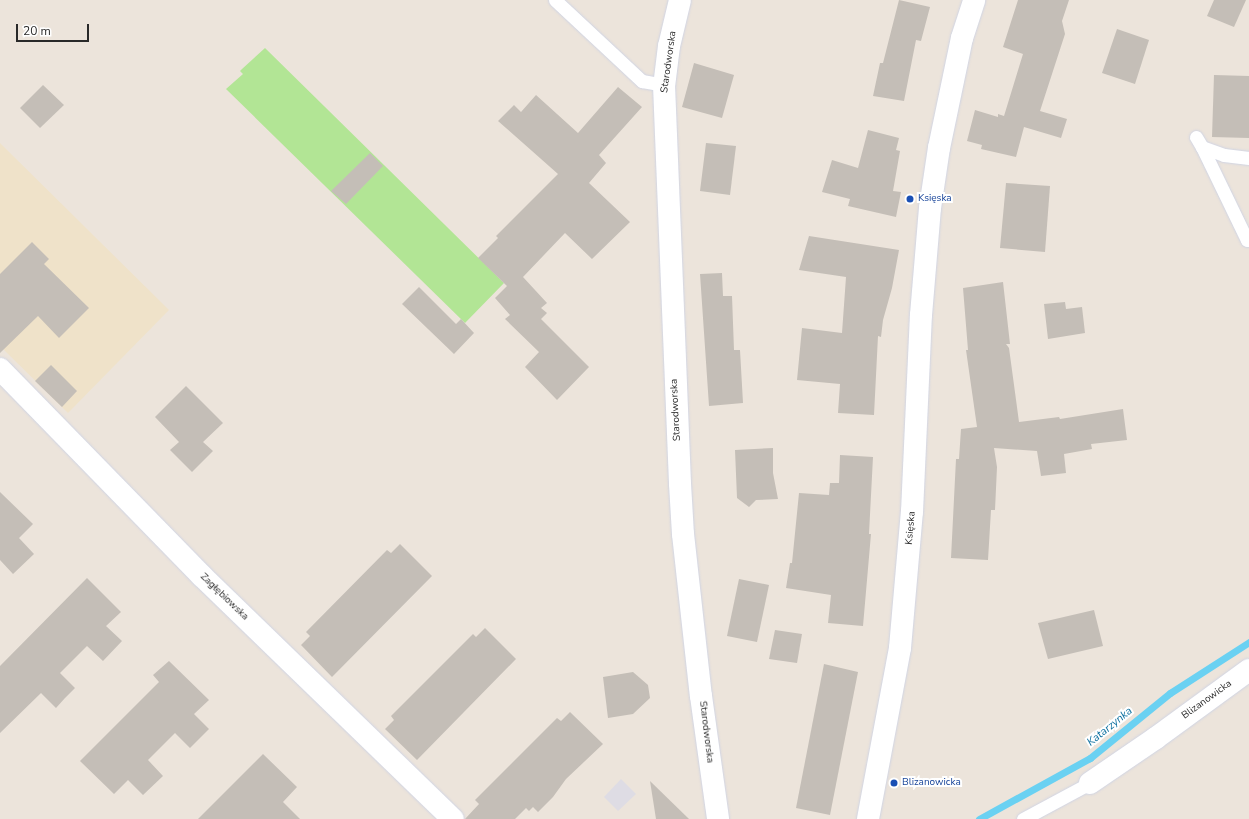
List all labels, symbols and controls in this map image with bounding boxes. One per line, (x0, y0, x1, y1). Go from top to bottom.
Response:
scale bar (18, 16, 91, 42)
text: 20 m (23, 23, 51, 39)
street label: Starodworska (659, 30, 679, 94)
place label: Księska (918, 193, 952, 205)
marker: Księska (905, 194, 915, 204)
street label: Starodworska (668, 379, 684, 441)
street label: Księska (904, 511, 918, 545)
street label: Zagłębiowska (197, 571, 251, 623)
street label: Blizanowicka (1180, 678, 1234, 722)
street label: Starodworska (696, 700, 716, 764)
water label: Katarzynka (1085, 705, 1135, 749)
place label: Blizanowicka (902, 777, 961, 789)
marker: Blizanowicka (889, 778, 899, 788)

